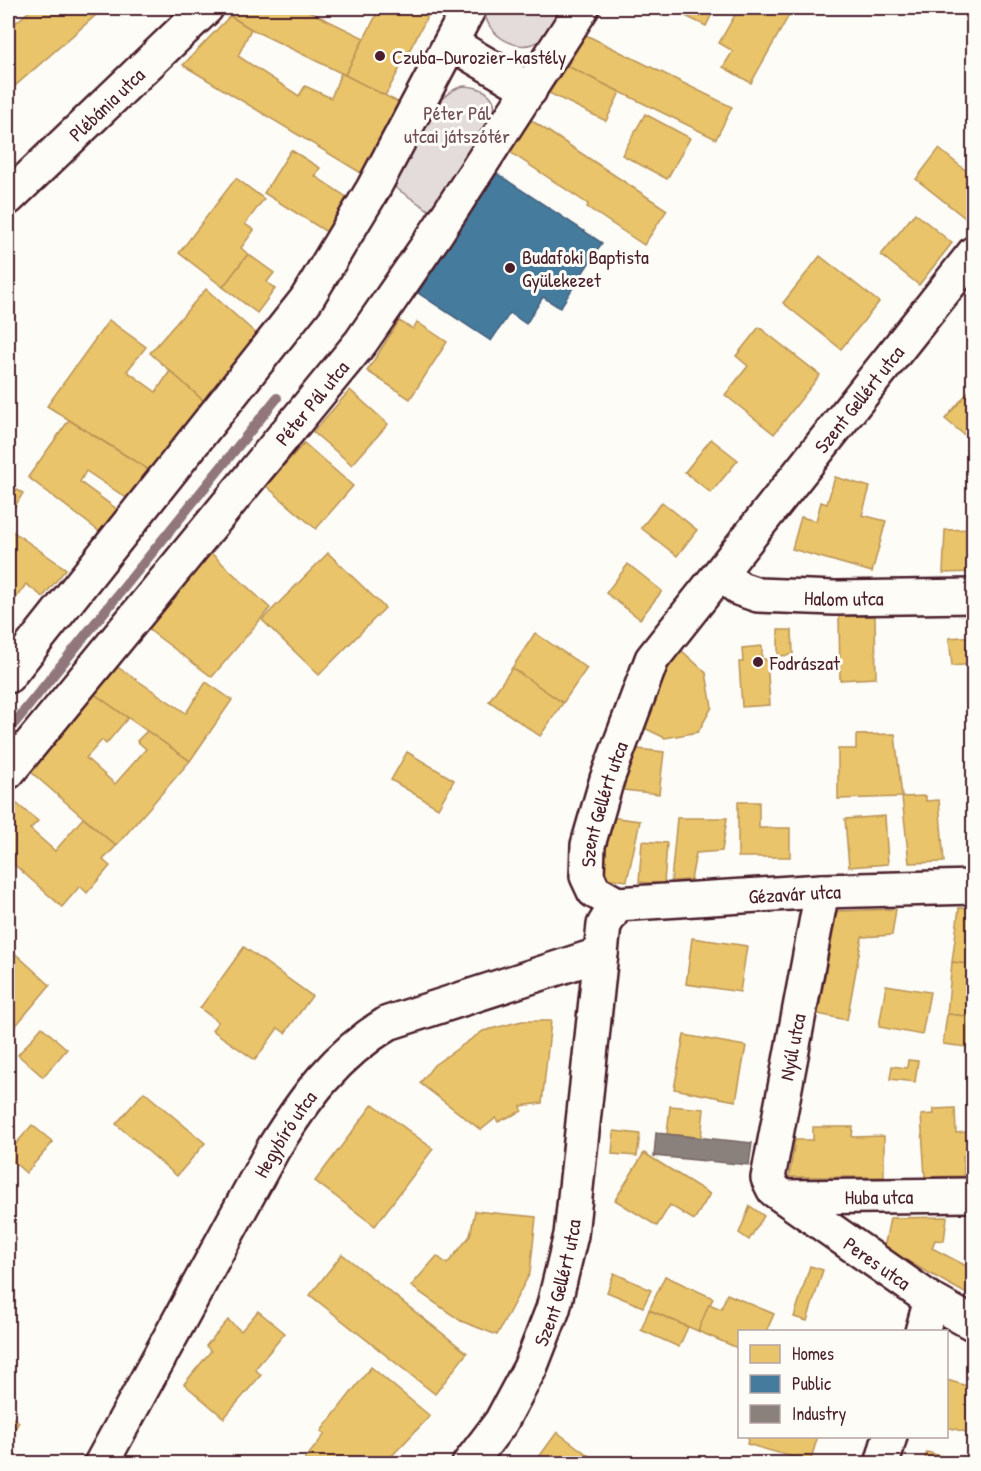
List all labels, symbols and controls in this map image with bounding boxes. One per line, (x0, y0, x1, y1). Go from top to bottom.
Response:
place label: Czuba–Durozier-kastély (392, 43, 567, 70)
marker: Czuba–Durozier-kastély (373, 49, 387, 63)
street label: Plébánia utca (62, 61, 150, 147)
park label: Péter Pál utcai játszótér (404, 99, 510, 149)
place label: Budafoki Baptista Gyülekezet (522, 243, 649, 293)
marker: Budafoki Baptista Gyülekezet (503, 261, 517, 275)
street label: Szent Gellért utca (807, 339, 910, 458)
street label: Péter Pál utca (268, 354, 354, 451)
street label: Halom utca (804, 583, 884, 612)
place label: Fodrászat (769, 649, 841, 676)
marker: Fodrászat (751, 655, 765, 669)
street label: Szent Gellért utca (574, 737, 634, 867)
street label: Gézavár utca (748, 877, 841, 909)
street label: Nyúl utca (772, 1011, 812, 1083)
street label: Hegybíró utca (247, 1084, 322, 1182)
street label: Huba utca (845, 1182, 914, 1210)
street label: Szent Gellért utca (526, 1218, 586, 1350)
street label: Peres utca (839, 1230, 917, 1296)
legend (738, 1330, 948, 1438)
text: Homes (792, 1341, 834, 1366)
text: Public (792, 1371, 831, 1396)
text: Industry (792, 1401, 847, 1426)

